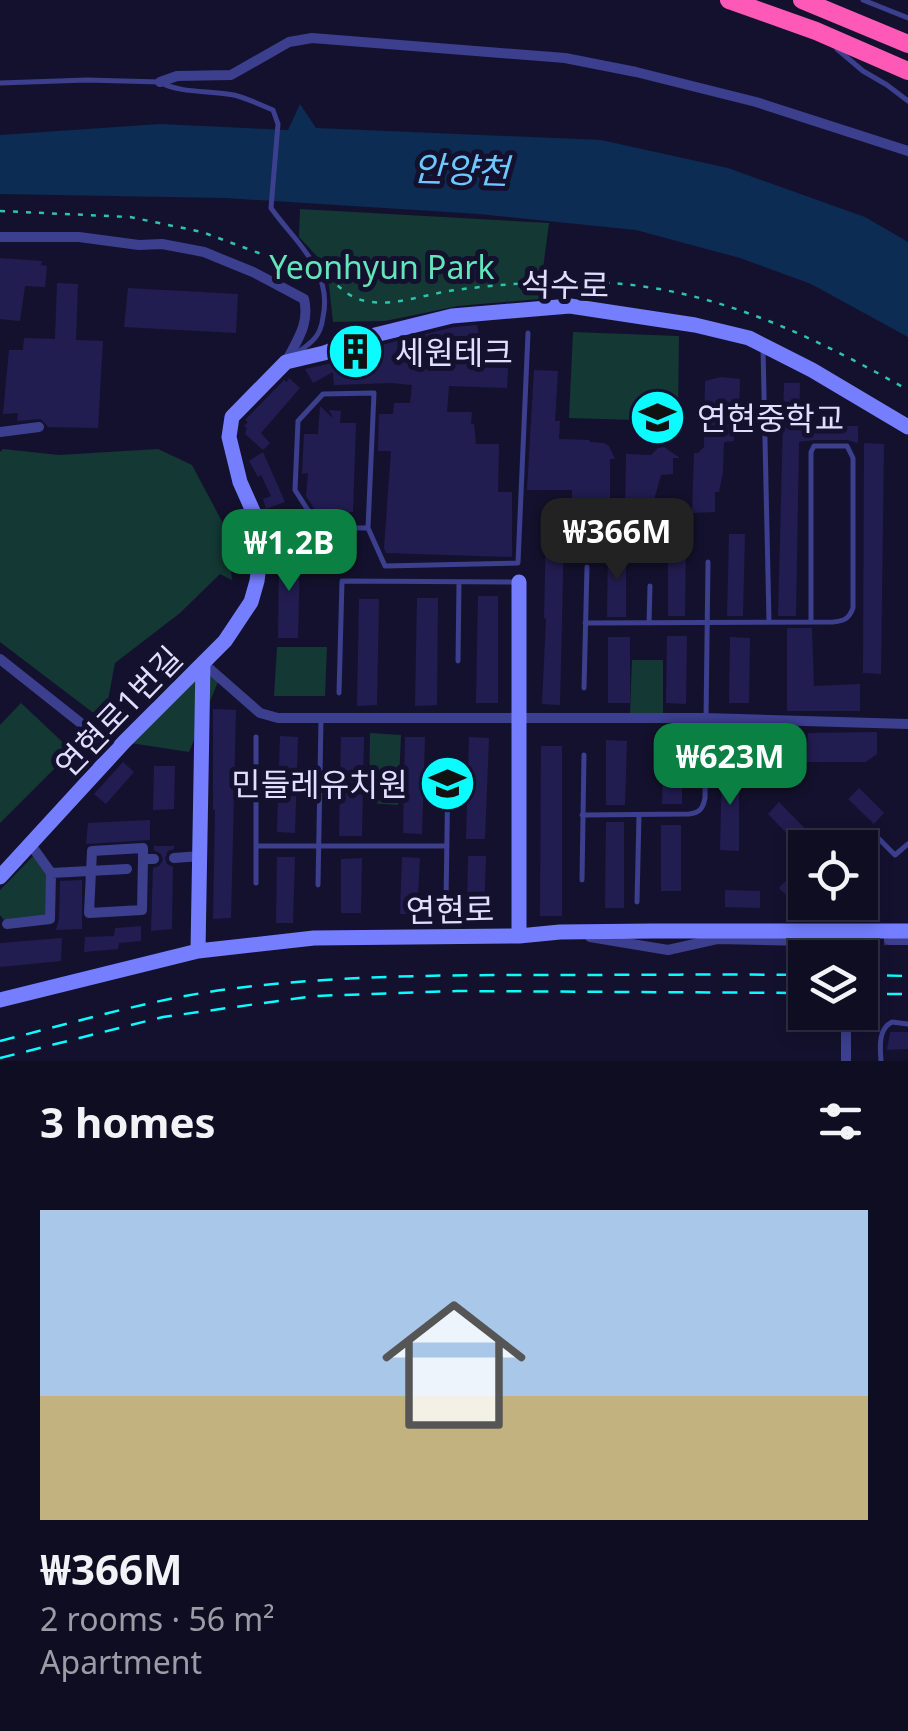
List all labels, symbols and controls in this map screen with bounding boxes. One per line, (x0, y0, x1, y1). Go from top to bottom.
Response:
water label: 안양천 (412, 144, 514, 194)
park label: Yeonhyun Park (269, 245, 495, 288)
street label: 석수로 (520, 262, 610, 306)
building icon: 세원테크 (326, 321, 386, 381)
place label: 세원테크 (395, 330, 513, 373)
school or university icon: 연현중학교 (628, 387, 688, 447)
place label: 연현중학교 (697, 396, 844, 439)
pin: ₩366M (547, 498, 687, 583)
pin: ₩1.2B (219, 509, 359, 594)
text: ₩366M (563, 509, 671, 552)
text: ₩1.2B (244, 520, 334, 563)
street label: 연현로1번길 (45, 637, 191, 785)
pin: ₩623M (660, 723, 800, 808)
text: ₩623M (676, 734, 784, 777)
school or university icon: 민들레유치원 (417, 753, 477, 813)
place label: 민들레유치원 (231, 762, 408, 805)
map controls (788, 830, 878, 1030)
button: locate (788, 830, 878, 920)
street label: 연현로 (405, 887, 495, 931)
button: layers (788, 940, 878, 1030)
text: 3 homes (40, 1093, 216, 1150)
icon: filters (813, 1094, 868, 1149)
icon: home (364, 1275, 544, 1455)
text: ₩366M (40, 1540, 183, 1597)
text: 2 rooms · 56 m² (40, 1597, 274, 1640)
text: Apartment (40, 1640, 202, 1683)

